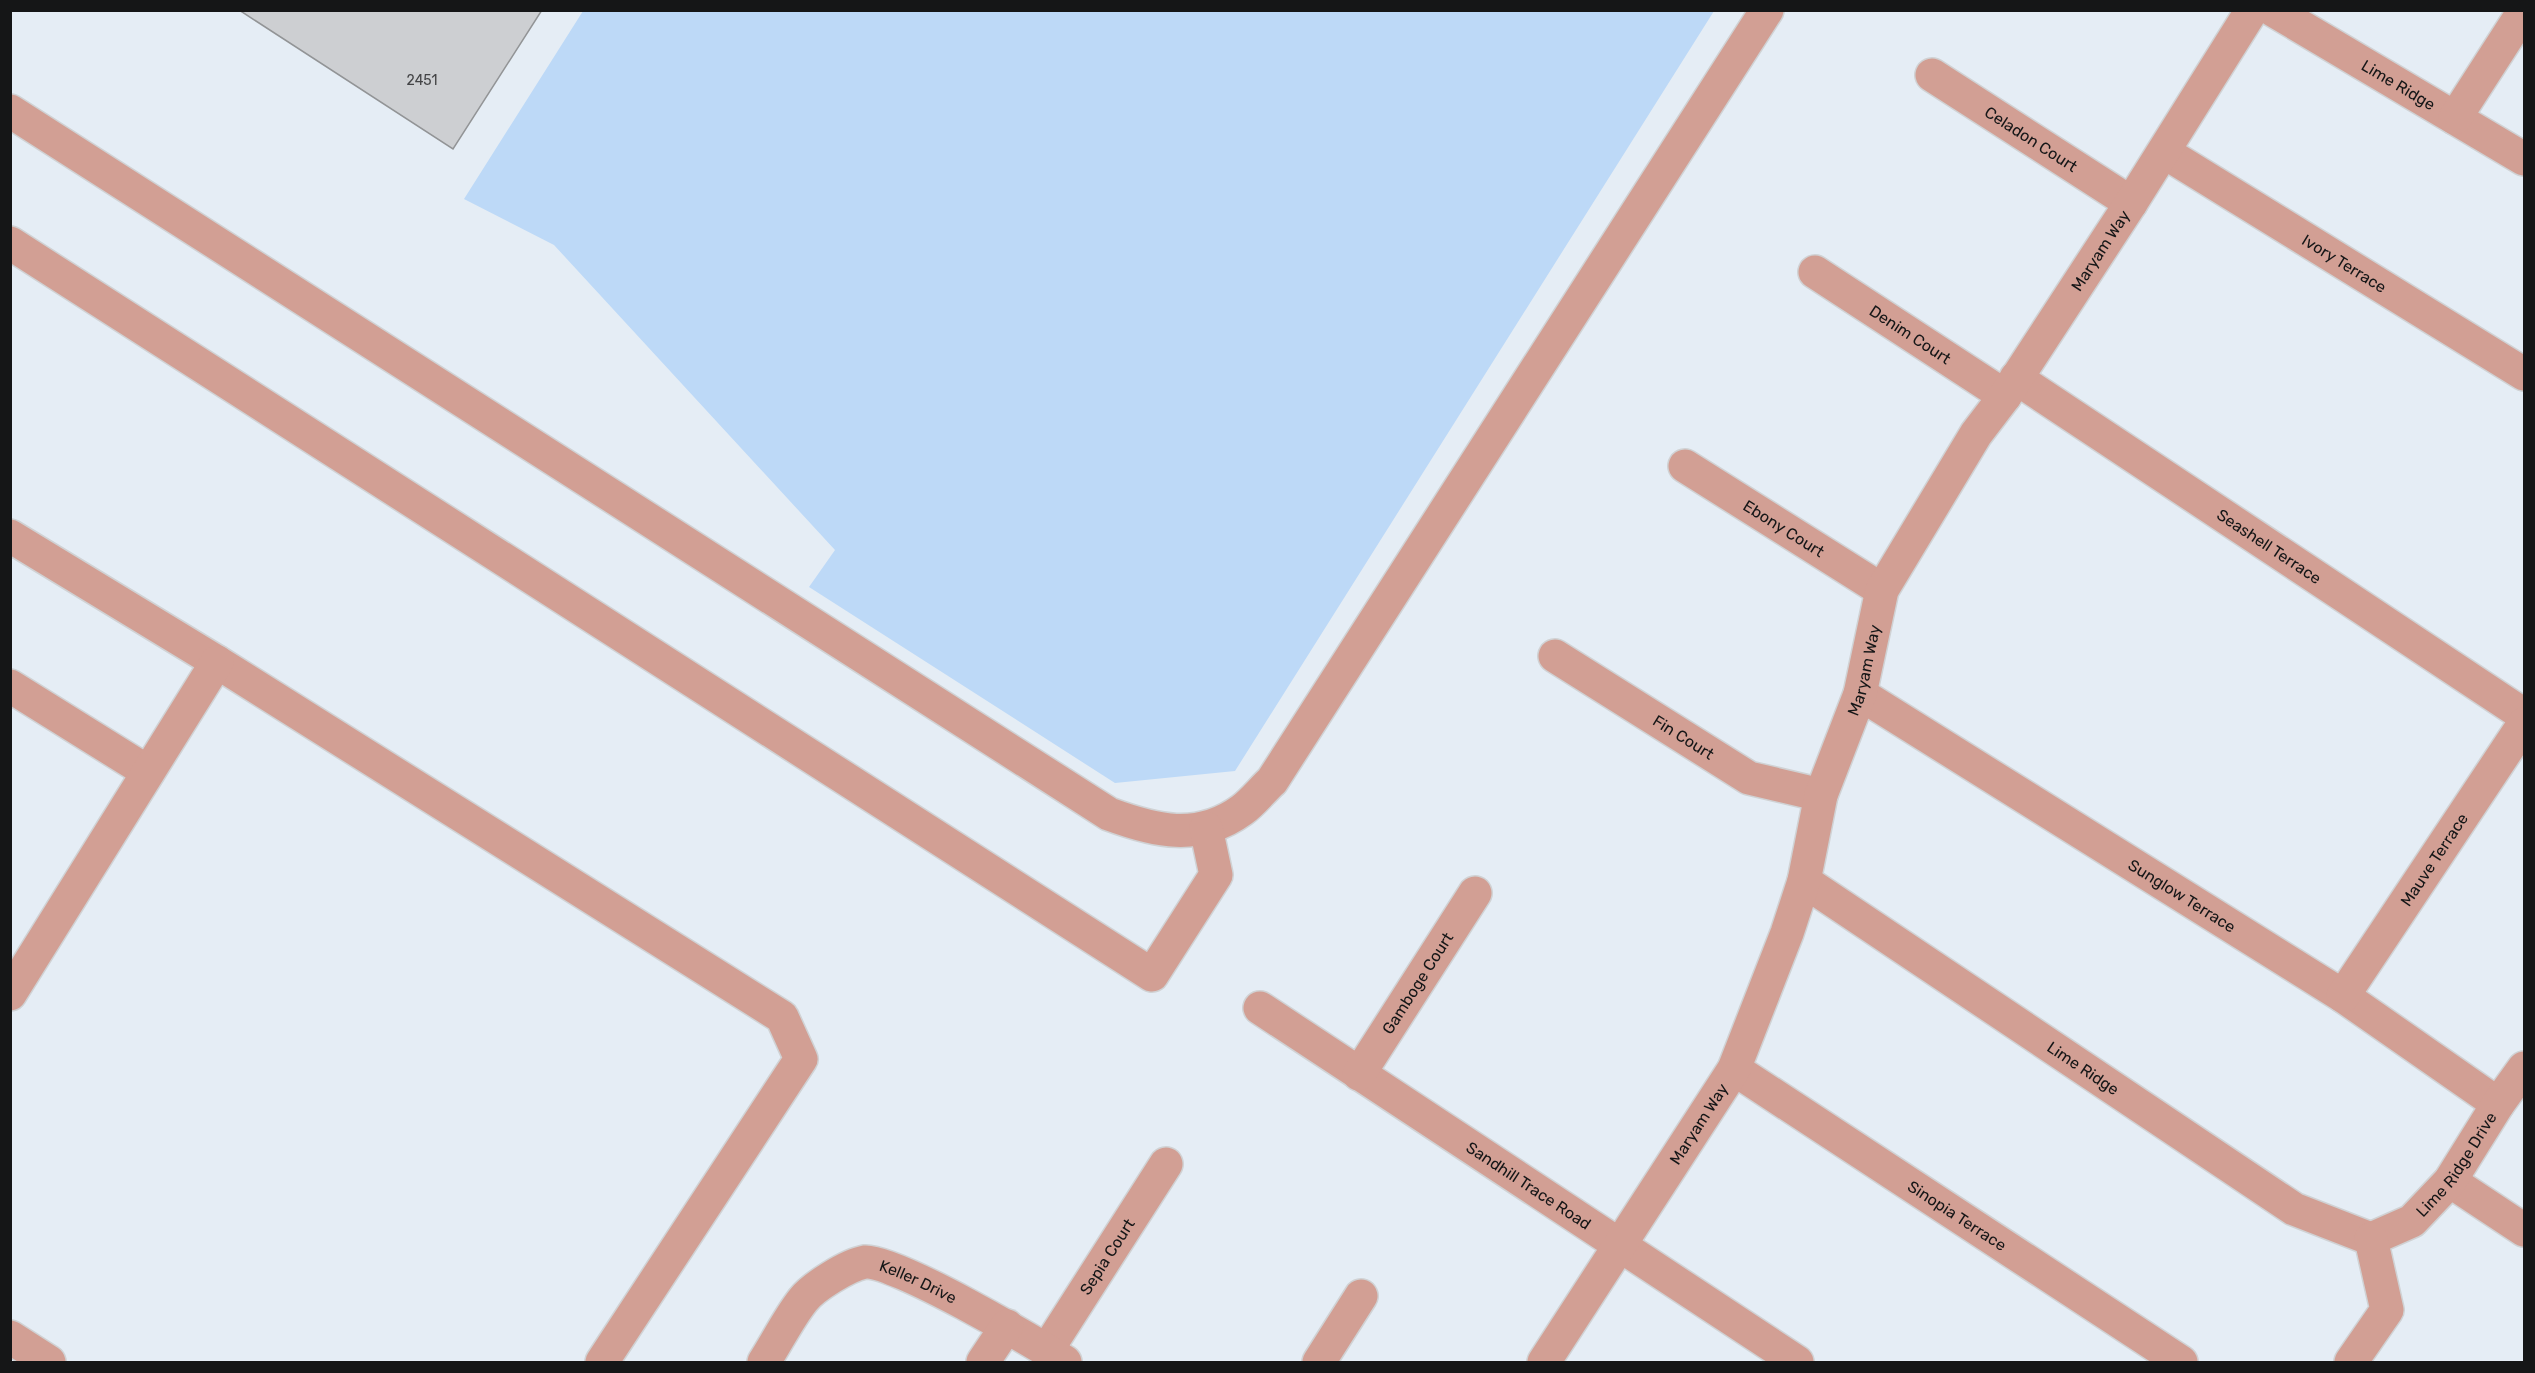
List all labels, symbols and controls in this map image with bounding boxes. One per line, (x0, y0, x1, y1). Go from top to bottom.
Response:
street label: Lime Ridge (2358, 55, 2439, 114)
house number: 2451 (407, 72, 437, 89)
street label: Celadon Court (1981, 102, 2081, 176)
street label: Maryam Way (2067, 206, 2134, 294)
street label: Ivory Terrace (2299, 230, 2390, 296)
street label: Denim Court (1866, 301, 1955, 368)
street label: Ebony Court (1740, 496, 1828, 561)
street label: Seashell Terrace (2214, 505, 2325, 588)
street label: Maryam Way (1843, 623, 1884, 718)
street label: Fin Court (1650, 711, 1718, 763)
street label: Mauve Terrace (2396, 809, 2472, 910)
street label: Sunglow Terrace (2125, 855, 2239, 936)
street label: Gamboge Court (1378, 929, 1457, 1037)
street label: Lime Ridge (2044, 1037, 2123, 1099)
street label: Maryam Way (1665, 1079, 1732, 1168)
street label: Lime Ridge Drive (2412, 1108, 2500, 1220)
street label: Sandhill Trace Road (1463, 1137, 1595, 1233)
street label: Sinopia Terrace (1904, 1176, 2010, 1255)
street label: Sepia Court (1075, 1215, 1138, 1298)
street label: Keller Drive (877, 1255, 960, 1307)

